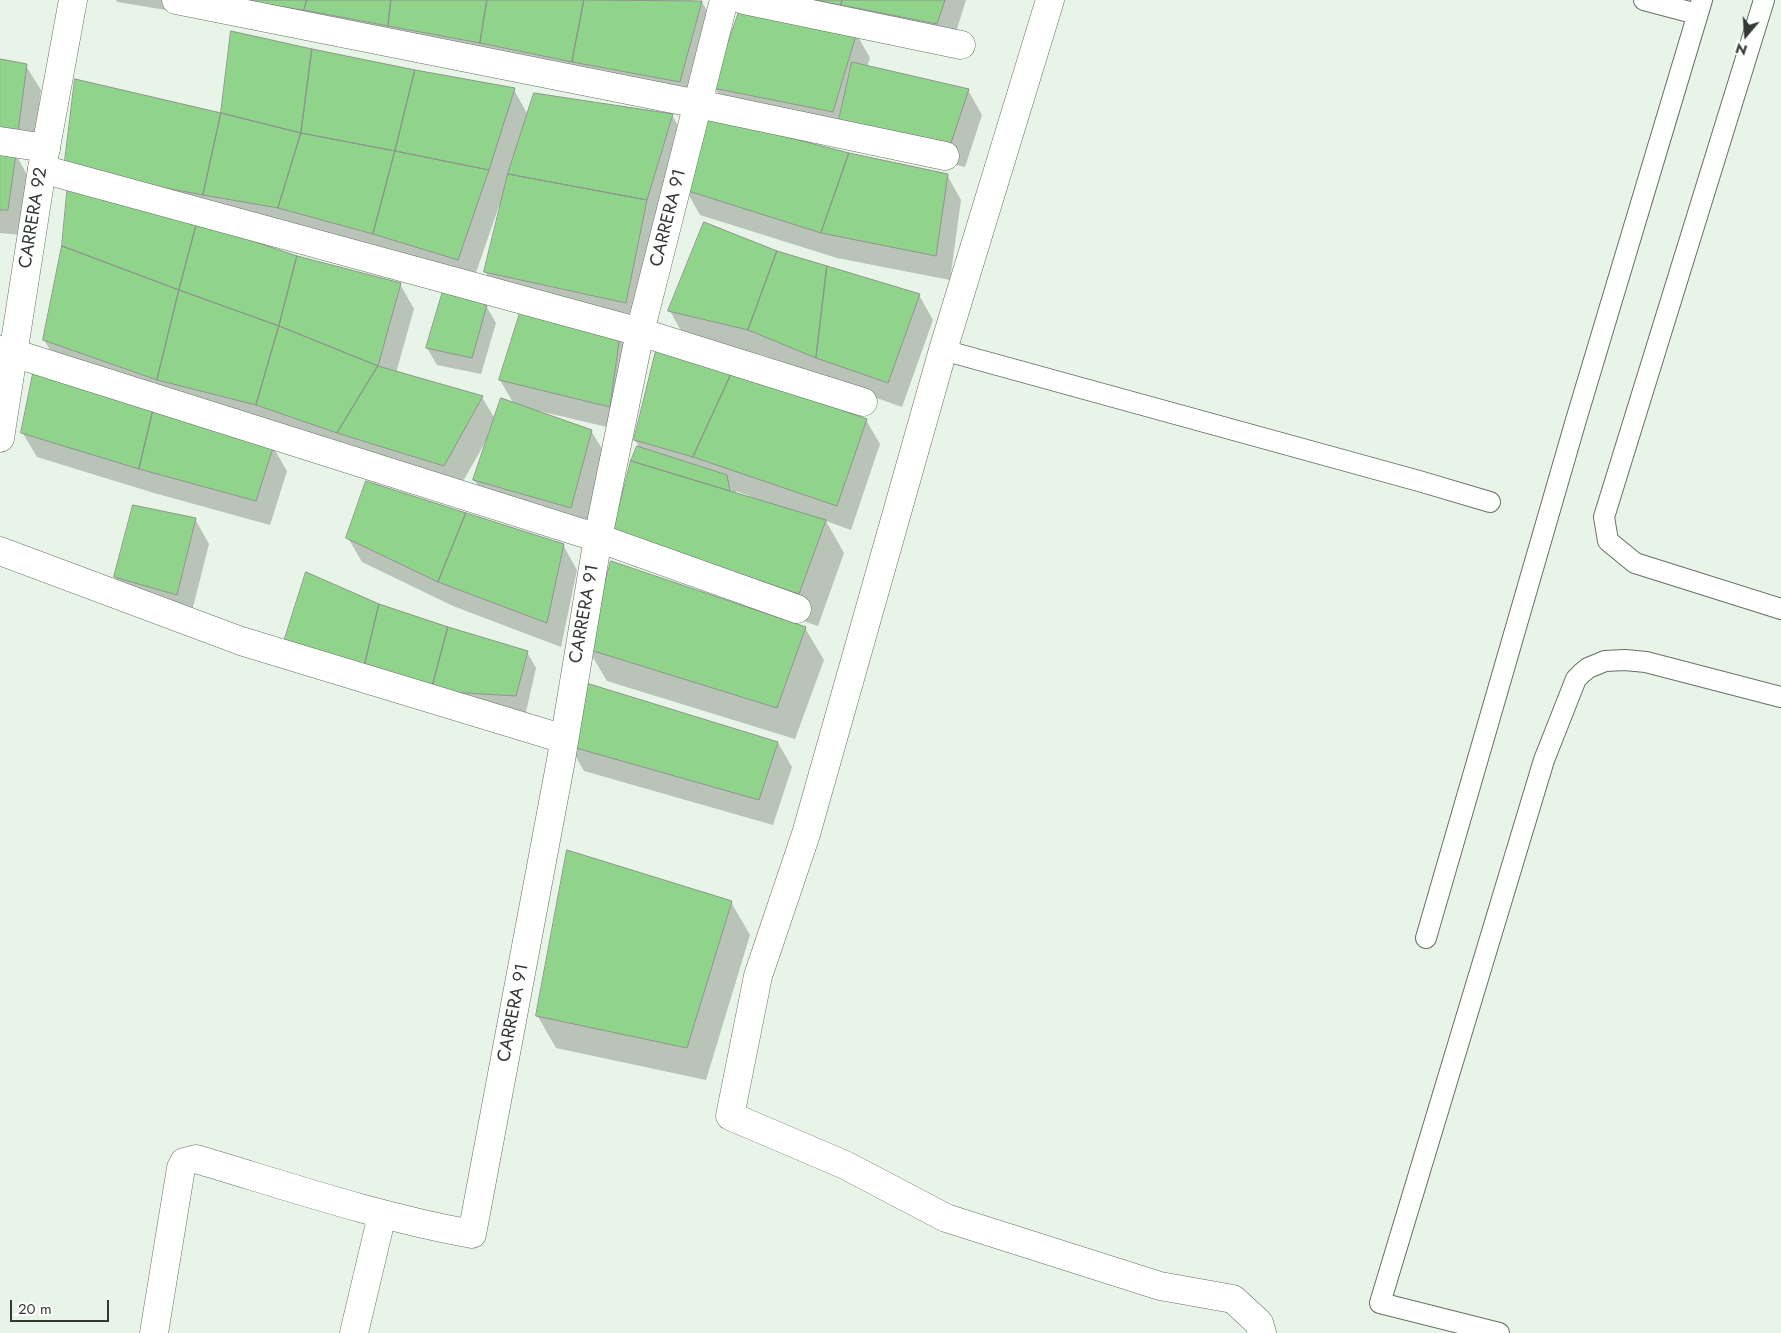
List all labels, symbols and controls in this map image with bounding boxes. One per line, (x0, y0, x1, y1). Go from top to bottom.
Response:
north arrow (1721, 10, 1771, 60)
text: N (1733, 38, 1750, 60)
street label: CARRERA 92 (15, 166, 53, 270)
street label: CARRERA 91 (646, 167, 692, 269)
street label: CARRERA 91 (566, 563, 604, 665)
street label: CARRERA 91 (494, 962, 534, 1064)
scale bar (12, 1290, 111, 1322)
text: 20 m (18, 1298, 52, 1320)

